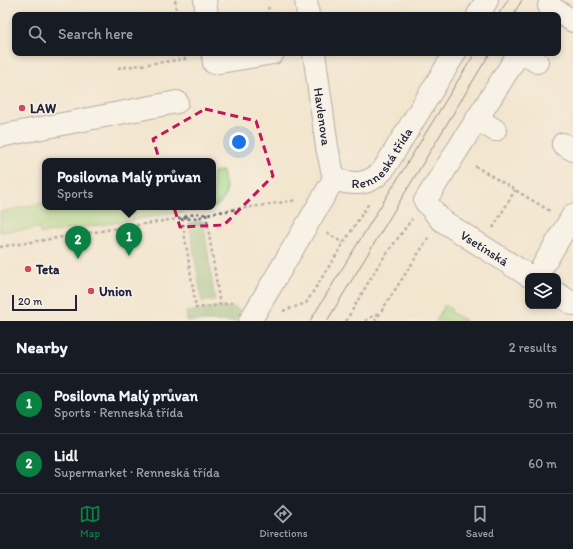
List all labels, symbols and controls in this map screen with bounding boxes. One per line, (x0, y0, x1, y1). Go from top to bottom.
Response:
search box (12, 12, 561, 56)
icon: search (26, 23, 48, 45)
text: Search here (58, 25, 133, 43)
street label: Havlenova (311, 86, 334, 147)
place label: LAW (30, 101, 57, 116)
marker: LAW (17, 103, 27, 113)
street label: Renneská třída (352, 124, 415, 191)
your location (229, 132, 249, 152)
popup (42, 158, 216, 210)
text: Posilovna Malý průvan (57, 168, 201, 186)
text: Sports (57, 186, 93, 201)
pin: 1 (116, 223, 142, 256)
pin: 2 (65, 226, 91, 259)
street label: Vsetínská (458, 227, 512, 269)
place label: Teta (35, 262, 60, 277)
marker: Teta (23, 264, 33, 274)
map controls (525, 273, 561, 309)
button: layers (525, 273, 561, 309)
place label: Union (99, 284, 133, 299)
marker: Union (86, 286, 96, 296)
scale bar (12, 293, 77, 312)
text: 20 m (18, 295, 42, 308)
text: Nearby (16, 337, 68, 357)
text: 2 results (509, 340, 557, 355)
text: Posilovna Malý průvan (54, 387, 198, 405)
text: 1 (26, 396, 32, 411)
text: 50 m (528, 396, 557, 411)
text: Sports · Renneská třída (54, 405, 183, 420)
text: Lidl (54, 447, 78, 465)
text: 2 (26, 456, 32, 471)
text: 60 m (528, 456, 557, 471)
text: Supermarket · Renneská třída (54, 465, 220, 480)
tab: Map (79, 503, 101, 540)
tab: Directions (259, 503, 308, 540)
tab: Saved (466, 503, 494, 540)

